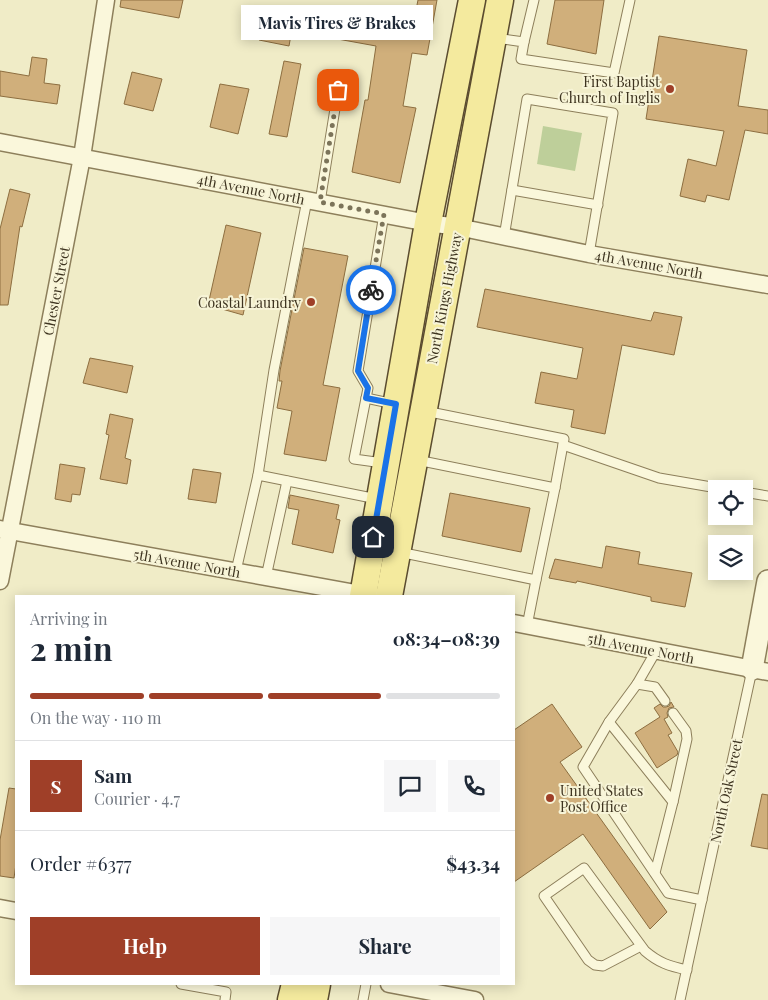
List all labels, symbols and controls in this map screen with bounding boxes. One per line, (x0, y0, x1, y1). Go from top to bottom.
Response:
callout: Mavis Tires & Brakes (242, 5, 434, 40)
text: Mavis Tires & Brakes (258, 12, 416, 33)
pin (317, 69, 359, 111)
place label: First Baptist Church of Inglis (559, 72, 661, 107)
icon: bag (324, 76, 352, 104)
marker: First Baptist Church of Inglis (664, 83, 676, 95)
street label: 4th Avenue North (195, 169, 307, 209)
street label: North Kings Highway (422, 231, 466, 365)
street label: Chester Street (38, 244, 74, 337)
street label: 4th Avenue North (593, 245, 705, 283)
courier (346, 265, 396, 315)
icon: bike (357, 276, 385, 304)
place label: Coastal Laundry (198, 293, 301, 312)
marker: Coastal Laundry (305, 296, 317, 308)
map controls (708, 480, 753, 580)
button: locate (708, 480, 753, 525)
pin (352, 516, 394, 558)
icon: home (359, 523, 387, 551)
button: layers (708, 535, 753, 580)
street label: 5th Avenue North (132, 544, 243, 582)
text: Arriving in (30, 608, 108, 629)
text: 08:34–08:39 (393, 625, 500, 651)
text: 2 min (30, 626, 113, 669)
street label: 5th Avenue North (586, 628, 697, 668)
text: On the way · 110 m (30, 707, 162, 728)
street label: North Oak Street (706, 736, 747, 845)
button: chat (384, 760, 436, 812)
button: phone (448, 760, 500, 812)
text: Sam (94, 762, 132, 788)
text: S (50, 773, 62, 799)
place label: United States Post Office (560, 781, 643, 816)
text: Courier · 4.7 (94, 788, 180, 809)
marker: United States Post Office (544, 792, 556, 804)
text: Order #6377 (30, 850, 132, 876)
text: $43.34 (446, 850, 500, 876)
button: Help (30, 917, 260, 975)
button: Share (270, 917, 500, 975)

